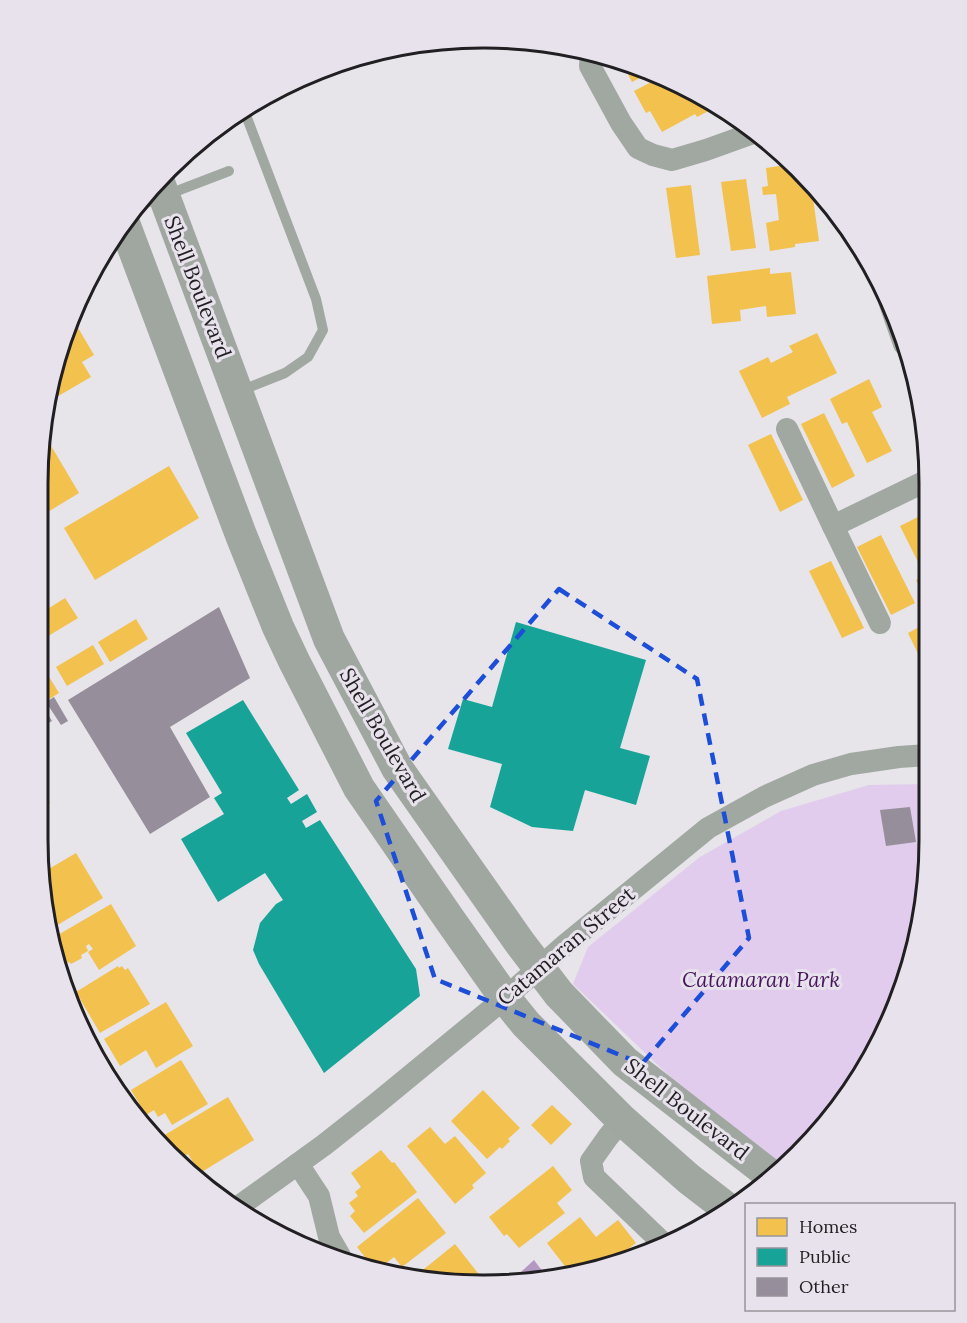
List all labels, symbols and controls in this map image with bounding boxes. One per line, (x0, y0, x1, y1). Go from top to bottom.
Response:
street label: Shell Boulevard (158, 212, 238, 362)
street label: Shell Boulevard (334, 663, 432, 807)
street label: Catamaran Street (492, 880, 641, 1011)
park label: Catamaran Park (682, 966, 840, 993)
street label: Shell Boulevard (619, 1052, 755, 1166)
legend (745, 1203, 955, 1311)
text: Homes (799, 1215, 857, 1238)
text: Public (799, 1245, 851, 1268)
text: Other (799, 1275, 849, 1298)

